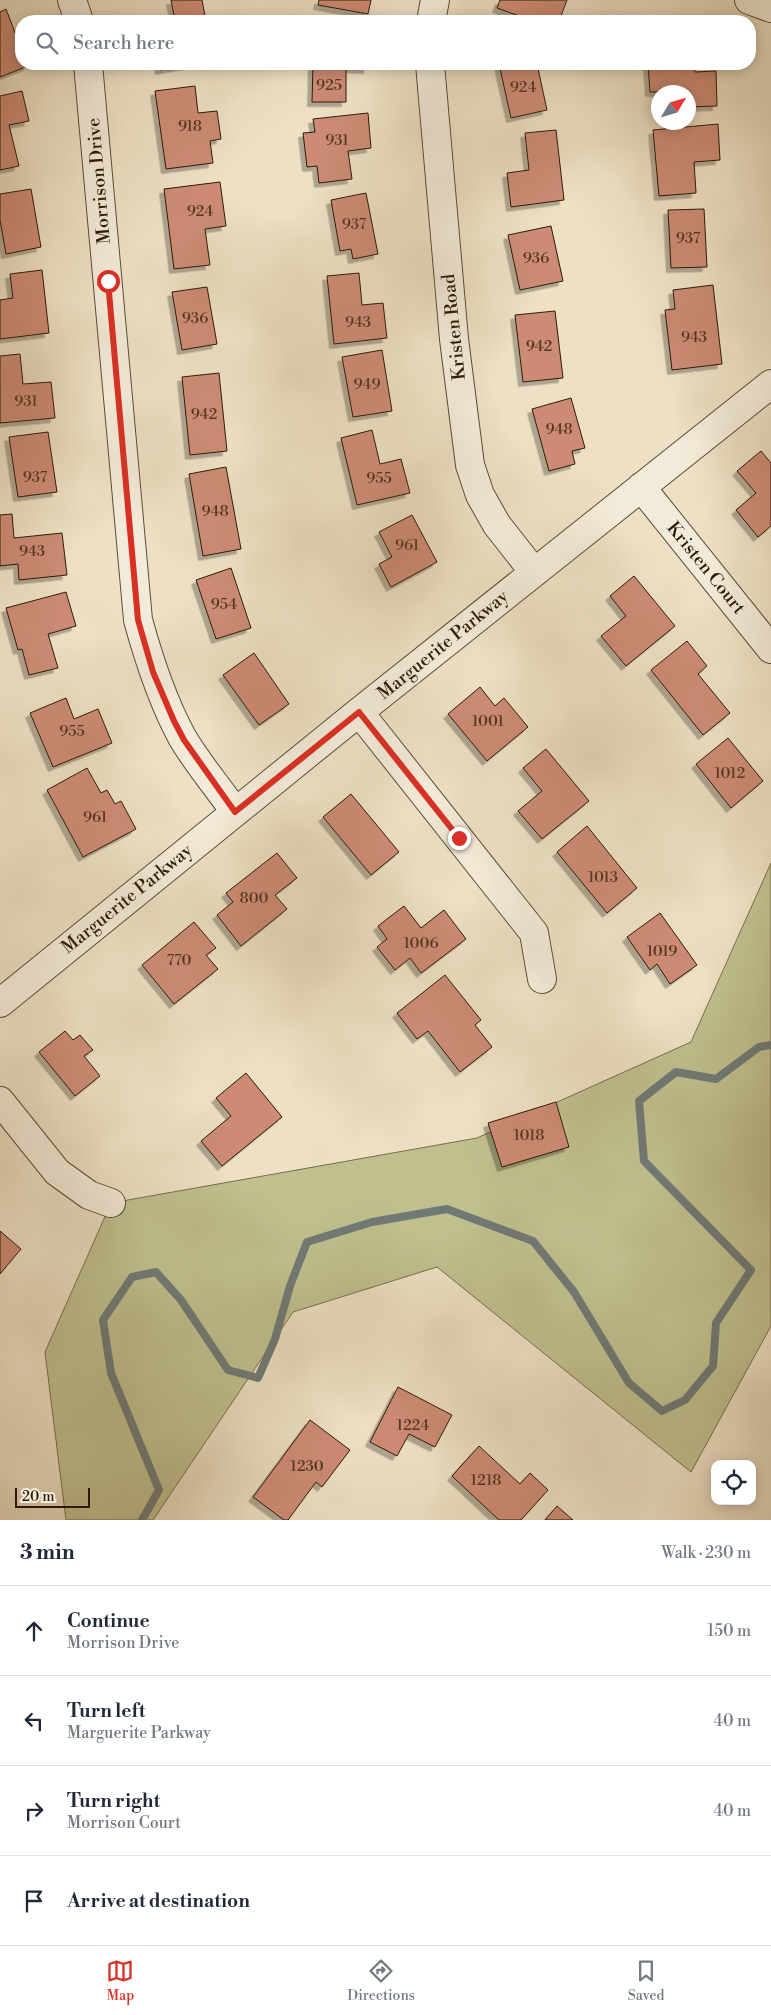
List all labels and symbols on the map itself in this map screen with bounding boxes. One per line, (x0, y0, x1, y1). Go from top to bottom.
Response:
house number: 925 (316, 76, 342, 95)
house number: 924 (510, 78, 536, 97)
north arrow (651, 85, 696, 130)
street label: Morrison Drive (82, 117, 116, 245)
house number: 918 (178, 117, 202, 136)
house number: 931 (325, 131, 349, 150)
house number: 924 (187, 202, 213, 221)
house number: 937 (342, 215, 367, 234)
house number: 937 (676, 229, 701, 248)
house number: 936 (523, 249, 549, 268)
route start (97, 270, 120, 293)
street label: Kristen Road (437, 272, 471, 381)
house number: 936 (182, 309, 208, 328)
house number: 943 (345, 313, 371, 332)
house number: 943 (681, 328, 707, 347)
house number: 942 (526, 337, 552, 356)
house number: 949 (353, 375, 381, 394)
house number: 931 (14, 392, 38, 411)
house number: 942 (191, 405, 217, 424)
house number: 948 (545, 420, 573, 439)
house number: 937 (23, 468, 48, 487)
house number: 955 (366, 469, 392, 488)
house number: 948 (201, 502, 229, 521)
street label: Kristen Court (662, 517, 751, 619)
house number: 961 (395, 536, 420, 555)
house number: 943 (19, 542, 45, 561)
street label: Marguerite Parkway (373, 585, 513, 705)
house number: 954 (211, 595, 237, 614)
house number: 1001 (472, 712, 504, 731)
house number: 955 (59, 722, 85, 741)
house number: 1012 (715, 764, 745, 783)
house number: 961 (83, 808, 108, 827)
route end (448, 827, 471, 850)
street label: Marguerite Parkway (57, 839, 197, 959)
house number: 1013 (588, 868, 618, 887)
house number: 800 (239, 889, 269, 908)
house number: 1006 (404, 934, 438, 953)
house number: 1019 (647, 942, 677, 961)
house number: 770 (167, 951, 191, 970)
house number: 1018 (514, 1126, 544, 1145)
house number: 1224 (397, 1416, 430, 1435)
house number: 1230 (290, 1457, 324, 1476)
house number: 1218 (471, 1471, 501, 1490)
scale bar (15, 1485, 90, 1508)

